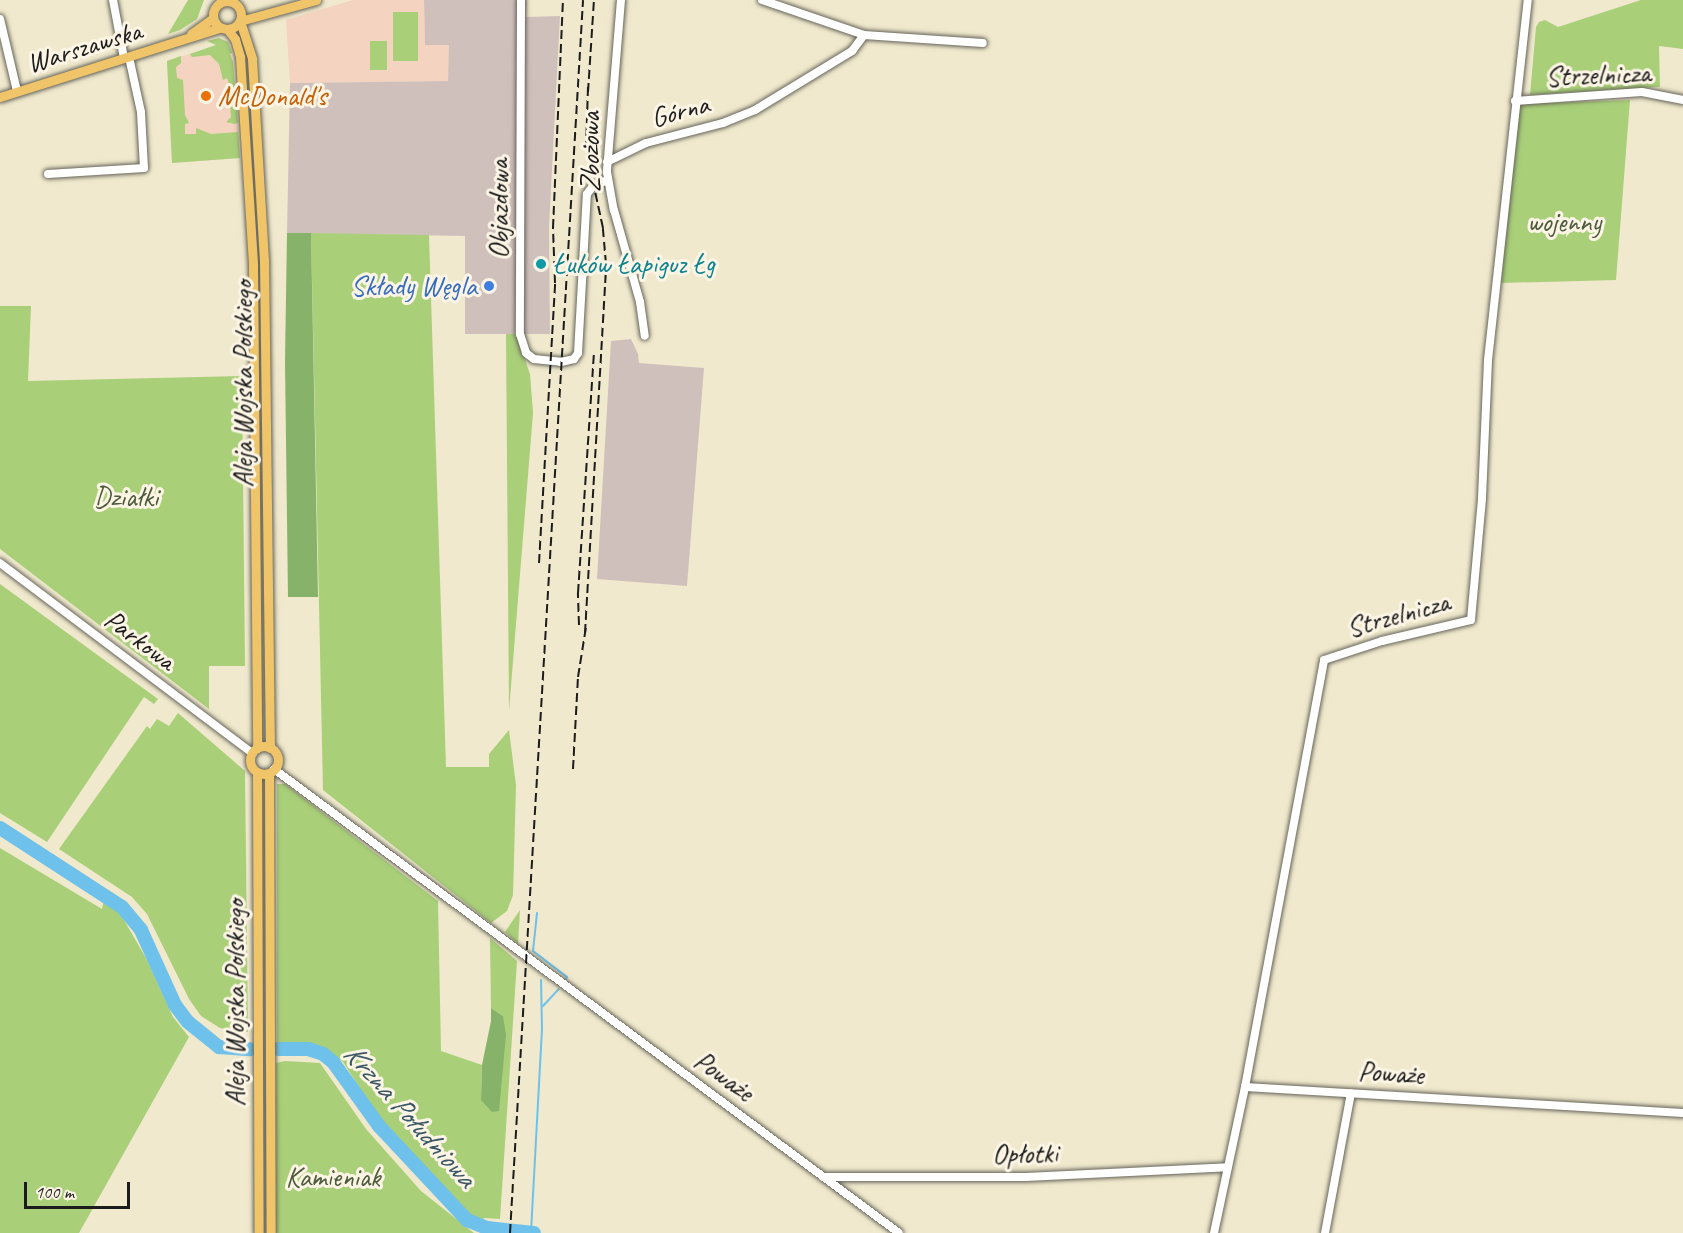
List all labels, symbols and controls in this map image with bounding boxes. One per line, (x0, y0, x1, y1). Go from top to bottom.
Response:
street label: Warszawska (23, 14, 145, 80)
street label: Strzelnicza (1545, 56, 1651, 94)
place label: McDonald's (218, 79, 327, 113)
street label: Górna (647, 87, 713, 135)
marker: McDonald's (199, 89, 213, 103)
street label: Zbożowa (573, 112, 607, 192)
street label: Objazdowa (482, 159, 516, 259)
park label: wojenny (1527, 205, 1601, 239)
place label: Łuków Łapiguz Łg (553, 247, 715, 281)
marker: Łuków Łapiguz Łg (534, 257, 548, 271)
place label: Składy Węgla (351, 269, 477, 303)
marker: Składy Węgla (482, 279, 496, 293)
street label: Aleja Wojska Polskiego (226, 281, 260, 487)
park label: Działki (94, 480, 158, 514)
street label: Strzelnicza (1343, 585, 1453, 645)
street label: Parkowa (98, 602, 182, 678)
street label: Aleja Wojska Polskiego (218, 900, 252, 1106)
water label: Krzna Południowa (336, 1036, 484, 1194)
street label: Poważe (688, 1043, 760, 1109)
street label: Poważe (1357, 1054, 1425, 1092)
street label: Opłotki (992, 1137, 1058, 1171)
park label: Kamieniak (286, 1160, 380, 1194)
scale bar (27, 1170, 134, 1208)
text: 100 m (35, 1181, 74, 1203)

